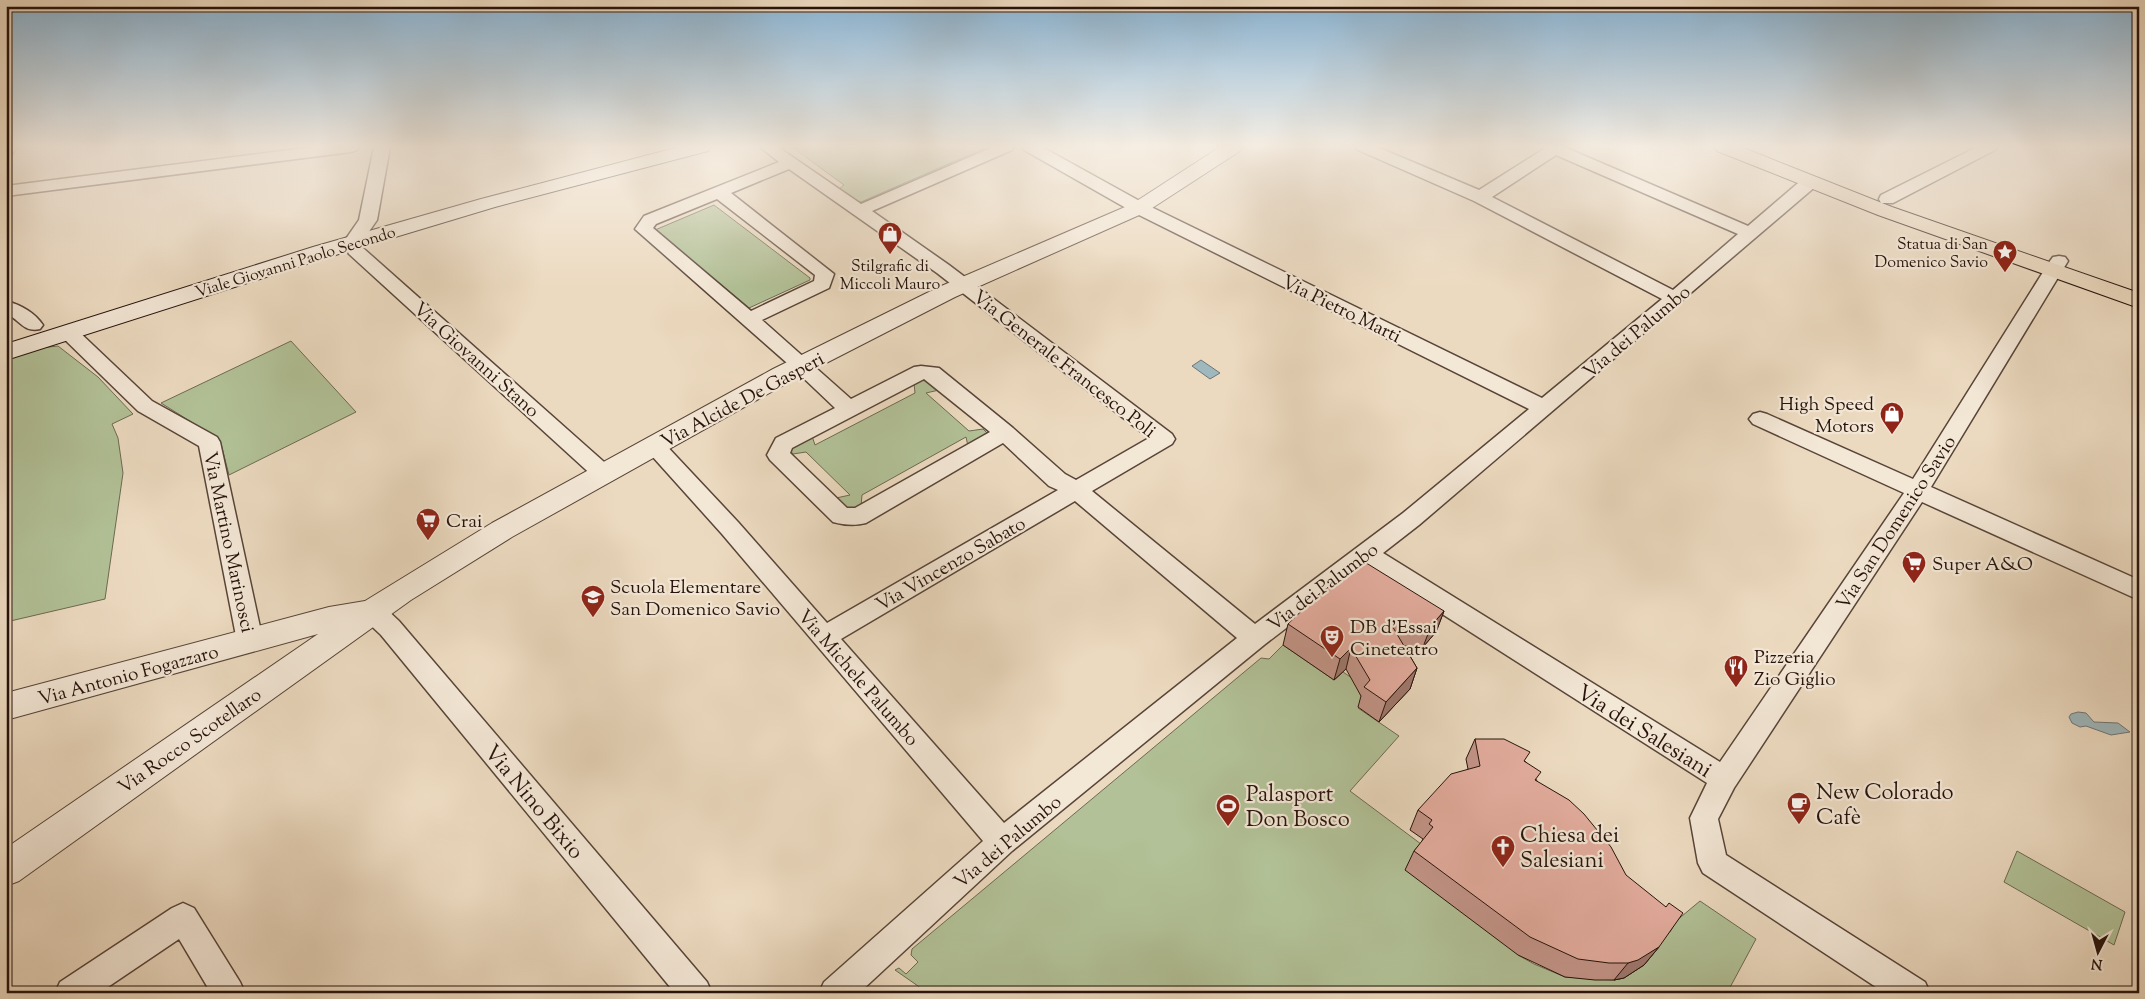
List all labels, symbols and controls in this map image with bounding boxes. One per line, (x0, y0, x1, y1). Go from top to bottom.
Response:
shop icon: Stilgrafic di Miccoli Mauro (877, 221, 903, 255)
street label: Viale Giovanni Paolo Secondo (193, 222, 399, 305)
place label: Statua di San Domenico Savio (1874, 234, 1989, 275)
place icon: Statua di San Domenico Savio (1992, 239, 2018, 273)
place label: Stilgrafic di Miccoli Mauro (840, 256, 941, 297)
street label: Via Pietro Marti (1277, 270, 1405, 351)
street label: Via dei Palumbo (1578, 280, 1697, 386)
street label: Via Generale Francesco Poli (966, 285, 1161, 445)
street label: Via Giovanni Stano (406, 297, 544, 425)
street label: Via Alcide De Gasperi (657, 347, 830, 456)
place label: High Speed Motors (1779, 392, 1874, 441)
shop icon: High Speed Motors (1879, 401, 1905, 435)
street label: Via San Domenico Savio (1831, 431, 1964, 616)
street label: Via Martino Marinosci (195, 450, 260, 635)
supermarket icon: Crai (415, 507, 441, 541)
place label: Crai (446, 509, 482, 536)
street label: Via Vincenzo Sabato (871, 511, 1031, 619)
street label: Via dei Palumbo (1262, 537, 1385, 639)
supermarket icon: Super A&O (1901, 550, 1927, 584)
place label: Super A&O (1932, 552, 2033, 579)
place label: Scuola Elementare San Domenico Savio (610, 575, 780, 624)
school or university icon: Scuola Elementare San Domenico Savio (580, 584, 606, 618)
street label: Via Michele Palumbo (790, 605, 924, 753)
place label: DB d'Essai Cineteatro (1350, 615, 1438, 664)
theatre icon: DB d'Essai Cineteatro (1319, 624, 1345, 658)
street label: Via Antonio Fogazzaro (35, 639, 222, 713)
place label: Pizzeria Zio Giglio (1754, 645, 1836, 694)
restaurant icon: Pizzeria Zio Giglio (1723, 654, 1749, 688)
street label: Via dei Salesiani (1569, 678, 1717, 787)
street label: Via Rocco Scotellaro (113, 682, 268, 802)
street label: Via Nino Bixio (475, 739, 590, 867)
place label: New Colorado Cafè (1816, 778, 1954, 835)
place label: Palasport Don Bosco (1246, 780, 1350, 837)
street label: Via dei Palumbo (949, 790, 1068, 896)
cafe icon: New Colorado Cafè (1786, 791, 1812, 825)
sports icon: Palasport Don Bosco (1215, 793, 1241, 827)
place label: Chiesa dei Salesiani (1520, 821, 1619, 878)
church icon: Chiesa dei Salesiani (1490, 834, 1516, 868)
north arrow (2072, 926, 2122, 976)
text: N (2090, 952, 2103, 973)

